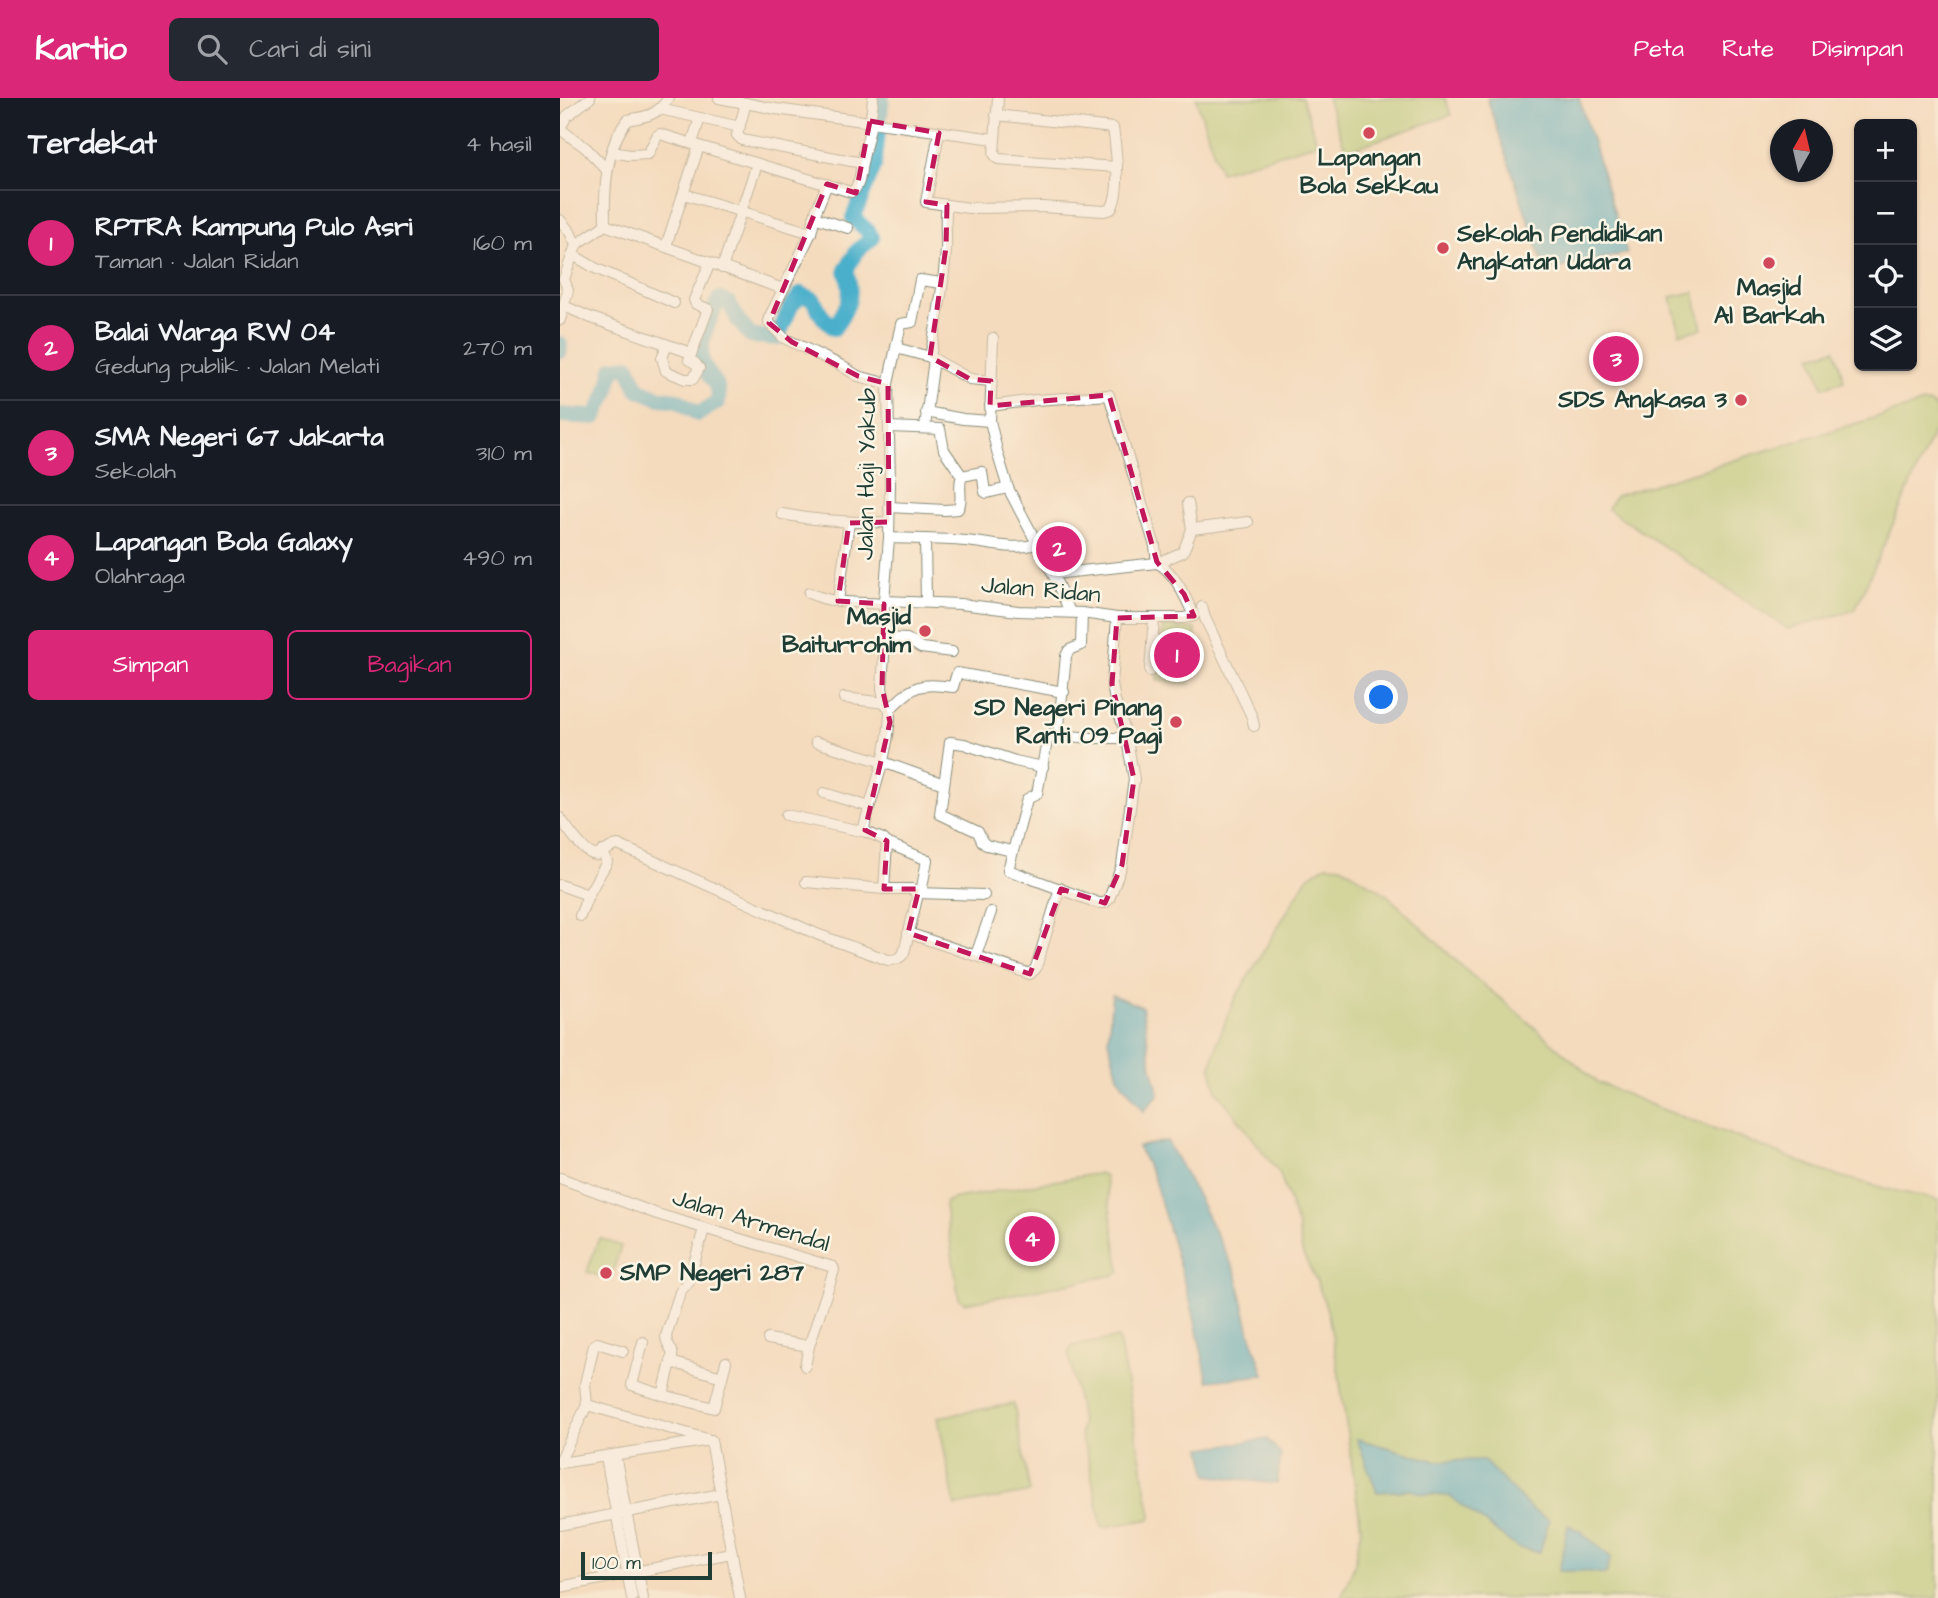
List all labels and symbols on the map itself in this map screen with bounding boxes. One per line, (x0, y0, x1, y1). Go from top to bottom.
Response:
north arrow (1770, 119, 1833, 182)
marker: Lapangan Bola Sekkau (1361, 125, 1377, 141)
place label: Lapangan Bola Sekkau (1300, 141, 1438, 203)
place label: Sekolah Pendidikan Angkatan Udara (1456, 217, 1662, 280)
marker: Sekolah Pendidikan Angkatan Udara (1435, 240, 1451, 256)
marker: Masjid Al Barkah (1761, 255, 1777, 271)
place label: Masjid Al Barkah (1714, 271, 1825, 333)
pin: 3 (1593, 333, 1639, 385)
place label: SDS Angkasa 3 (1557, 383, 1728, 418)
street label: Jalan Haji Yakub (848, 387, 886, 560)
marker: SDS Angkasa 3 (1733, 392, 1749, 408)
pin: 2 (1036, 523, 1082, 575)
street label: Jalan Ridan (980, 568, 1102, 612)
place label: Masjid Baiturrohim (782, 600, 912, 662)
marker: Masjid Baiturrohim (917, 623, 933, 639)
pin: 1 (1154, 629, 1200, 681)
your location (1364, 680, 1398, 714)
place label: SD Negeri Pinang Ranti 09 Pagi (973, 691, 1163, 754)
marker: SD Negeri Pinang Ranti 09 Pagi (1168, 714, 1184, 730)
street label: Jalan Armendal (668, 1181, 834, 1261)
pin: 4 (1009, 1213, 1055, 1265)
place label: SMP Negeri 287 (619, 1256, 804, 1291)
marker: SMP Negeri 287 (598, 1265, 614, 1281)
scale bar (581, 1549, 712, 1581)

